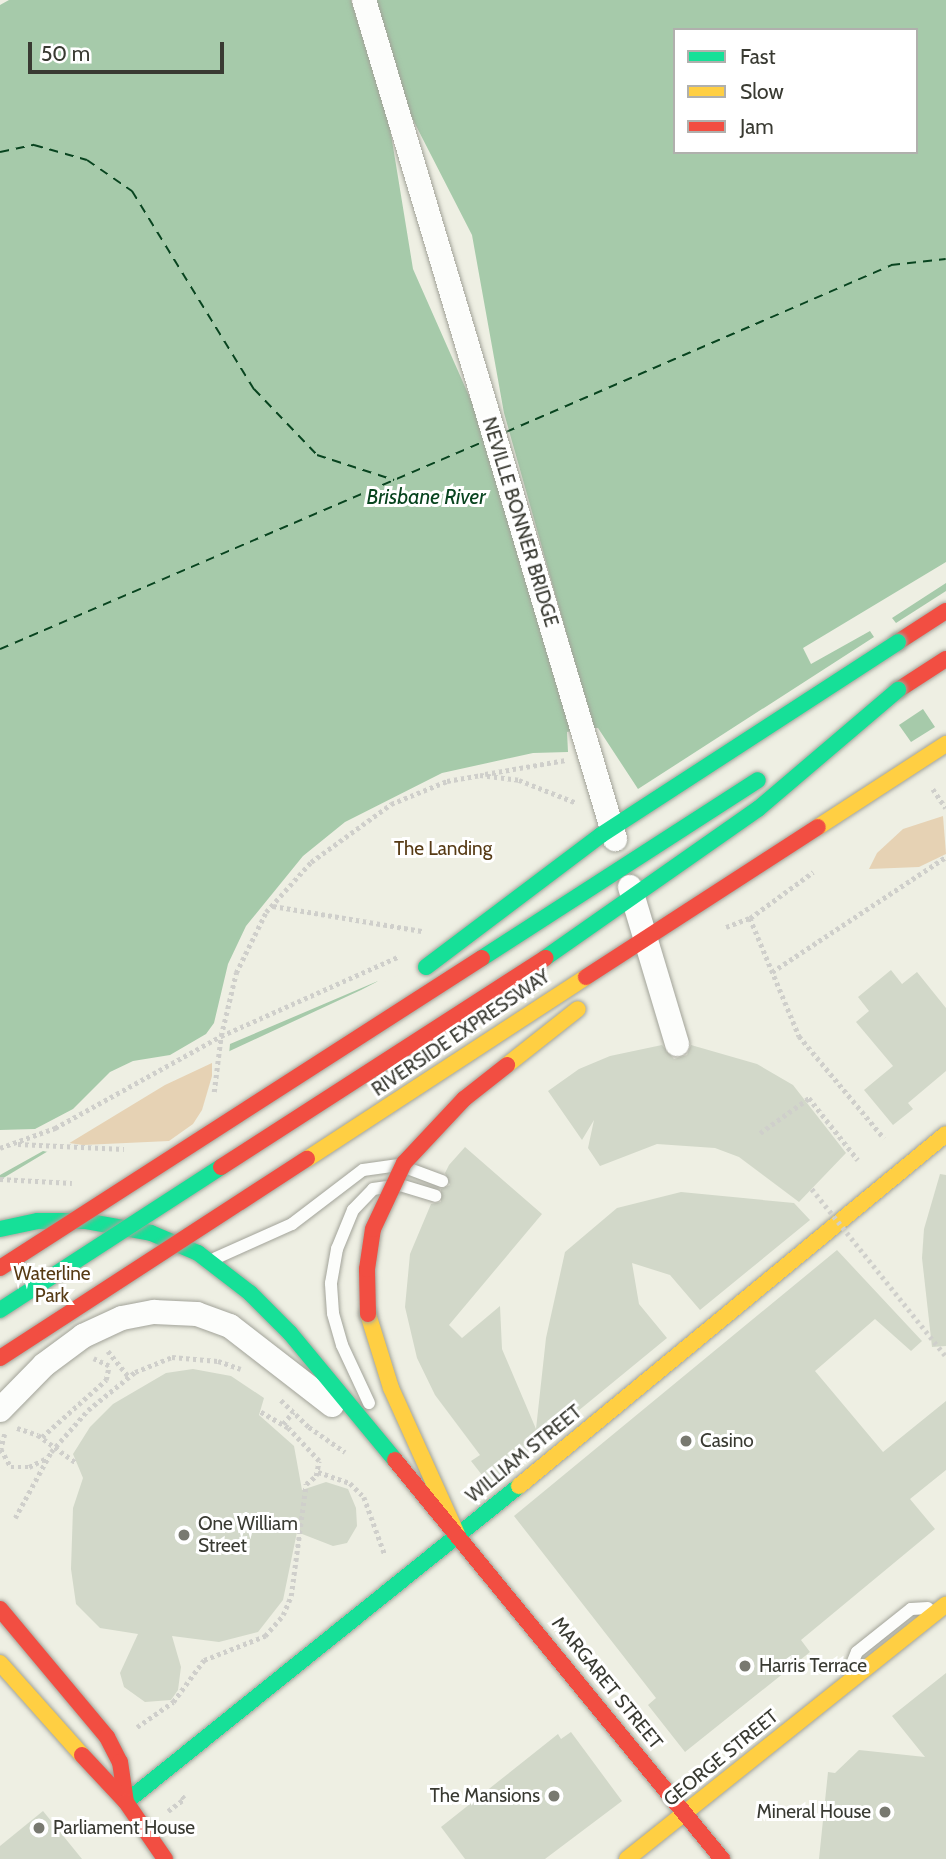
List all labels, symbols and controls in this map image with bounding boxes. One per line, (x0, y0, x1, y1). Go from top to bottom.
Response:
scale bar (32, 28, 228, 72)
legend (673, 28, 918, 154)
text: 50 m (41, 41, 90, 66)
text: Fast (740, 44, 776, 69)
text: Slow (740, 79, 784, 104)
text: Jam (740, 114, 774, 139)
street label: NEVILLE BONNER BRIDGE (477, 414, 563, 630)
water label: Brisbane River (366, 484, 486, 510)
park label: The Landing (394, 838, 492, 860)
street label: RIVERSIDE EXPRESSWAY (368, 965, 554, 1101)
park label: Waterline Park (13, 1263, 91, 1307)
street label: WILLIAM STREET (462, 1400, 586, 1508)
place label: Casino (700, 1430, 754, 1452)
marker: Casino (678, 1433, 694, 1449)
place label: One William Street (198, 1513, 298, 1557)
marker: One William Street (176, 1527, 192, 1543)
street label: MARGARET STREET (547, 1612, 667, 1754)
place label: Harris Terrace (759, 1655, 867, 1677)
marker: Harris Terrace (737, 1658, 753, 1674)
street label: GEORGE STREET (659, 1705, 783, 1811)
place label: The Mansions (430, 1785, 540, 1807)
marker: The Mansions (546, 1788, 562, 1804)
place label: Mineral House (756, 1801, 871, 1823)
marker: Mineral House (877, 1804, 893, 1820)
place label: Parliament House (53, 1817, 195, 1839)
marker: Parliament House (31, 1820, 47, 1836)

